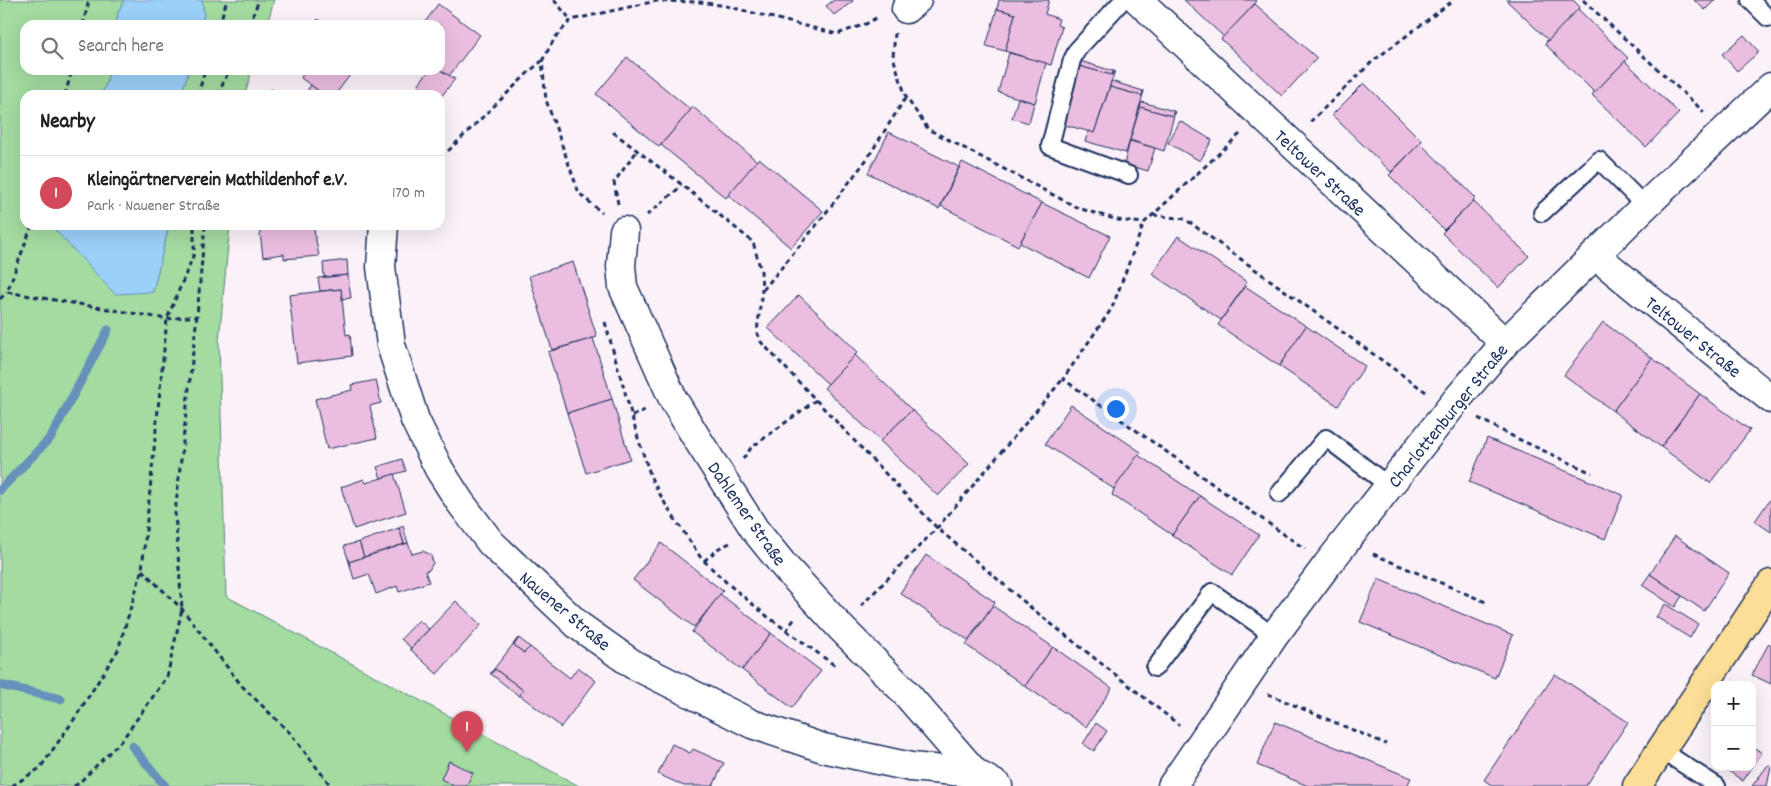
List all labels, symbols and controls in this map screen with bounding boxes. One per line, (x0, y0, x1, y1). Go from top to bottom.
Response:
search box (20, 20, 445, 75)
icon: search (38, 34, 66, 62)
text: Search here (78, 34, 164, 61)
text: Nearby (40, 108, 95, 138)
street label: Teltower Straße (1267, 125, 1370, 224)
text: Kleingärtnerverein Mathildenhof e.V. (87, 168, 347, 195)
text: 1 (54, 182, 58, 205)
text: 170 m (392, 182, 425, 205)
text: Park · Nauener Straße (87, 195, 220, 218)
street label: Teltower Straße (1638, 292, 1746, 386)
street label: Charlottenburger Straße (1383, 339, 1516, 495)
your location (1103, 396, 1129, 422)
street label: Dahlemer Straße (699, 457, 791, 573)
street label: Nauener Straße (512, 566, 615, 659)
map controls (1711, 681, 1756, 771)
button: + (1711, 681, 1756, 726)
pin: 1 (451, 711, 483, 752)
button: − (1711, 726, 1756, 771)

